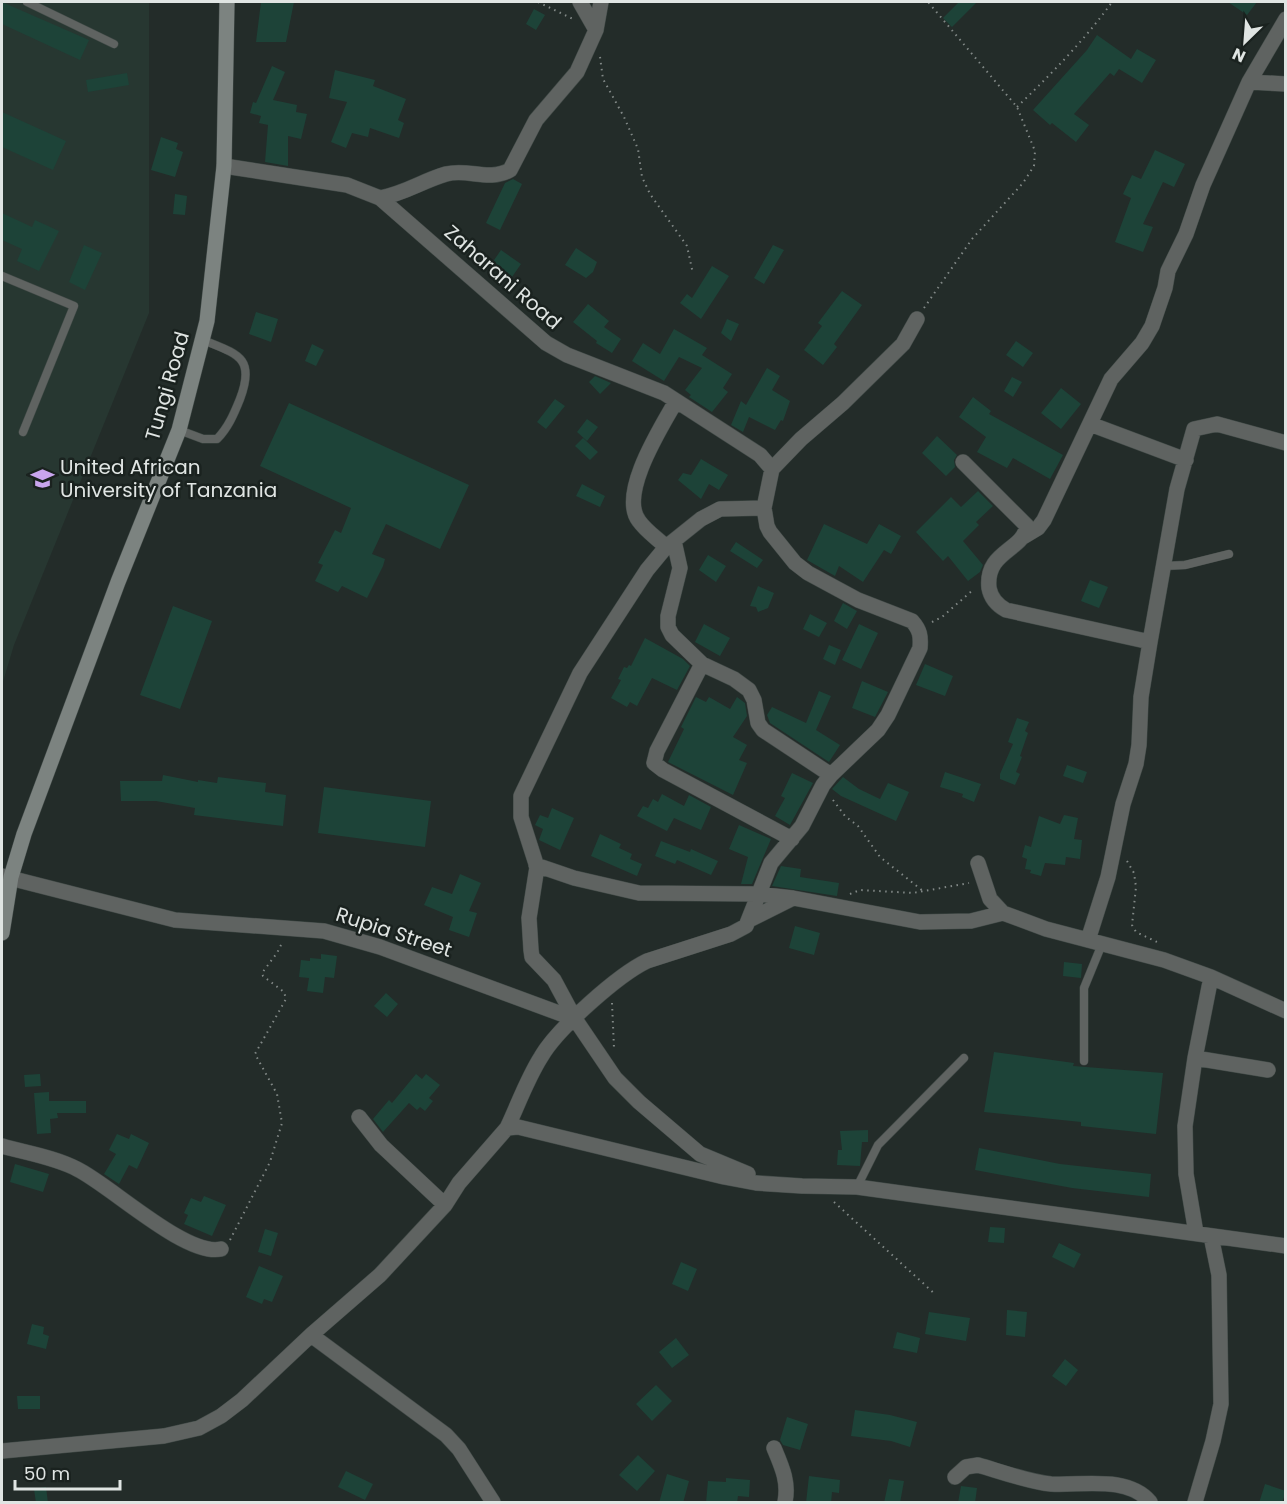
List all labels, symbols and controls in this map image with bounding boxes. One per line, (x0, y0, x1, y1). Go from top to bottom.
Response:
north arrow (1215, 12, 1275, 72)
text: N (1229, 42, 1249, 68)
street label: Zaharani Road (438, 218, 568, 336)
street label: Tungi Road (138, 328, 196, 444)
place label: United African University of Tanzania (60, 453, 277, 504)
school or university icon: United African University of Tanzania (29, 466, 55, 492)
street label: Rupia Street (332, 900, 456, 964)
scale bar (15, 1453, 120, 1491)
text: 50 m (24, 1461, 70, 1486)

